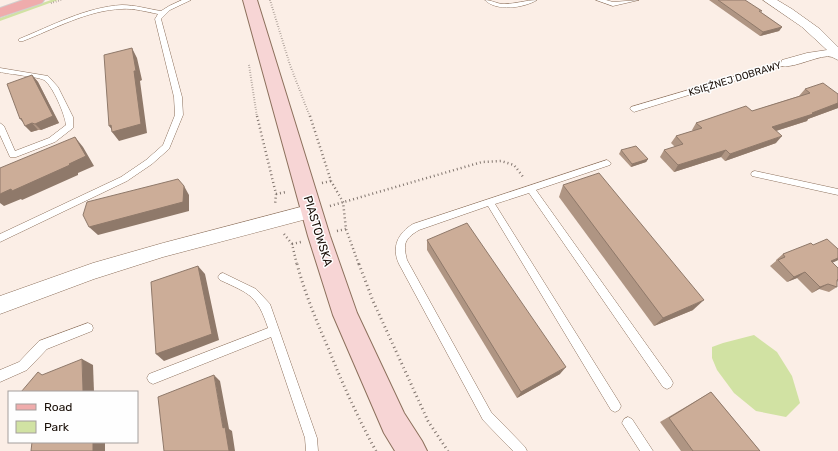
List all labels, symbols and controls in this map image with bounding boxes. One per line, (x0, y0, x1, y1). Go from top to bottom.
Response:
street label: KSIĘŻNEJ DOBRAWY (687, 59, 783, 99)
street label: PIASTOWSKA (301, 194, 335, 268)
legend (8, 391, 138, 443)
text: Road (44, 400, 72, 414)
text: Park (44, 420, 70, 434)

